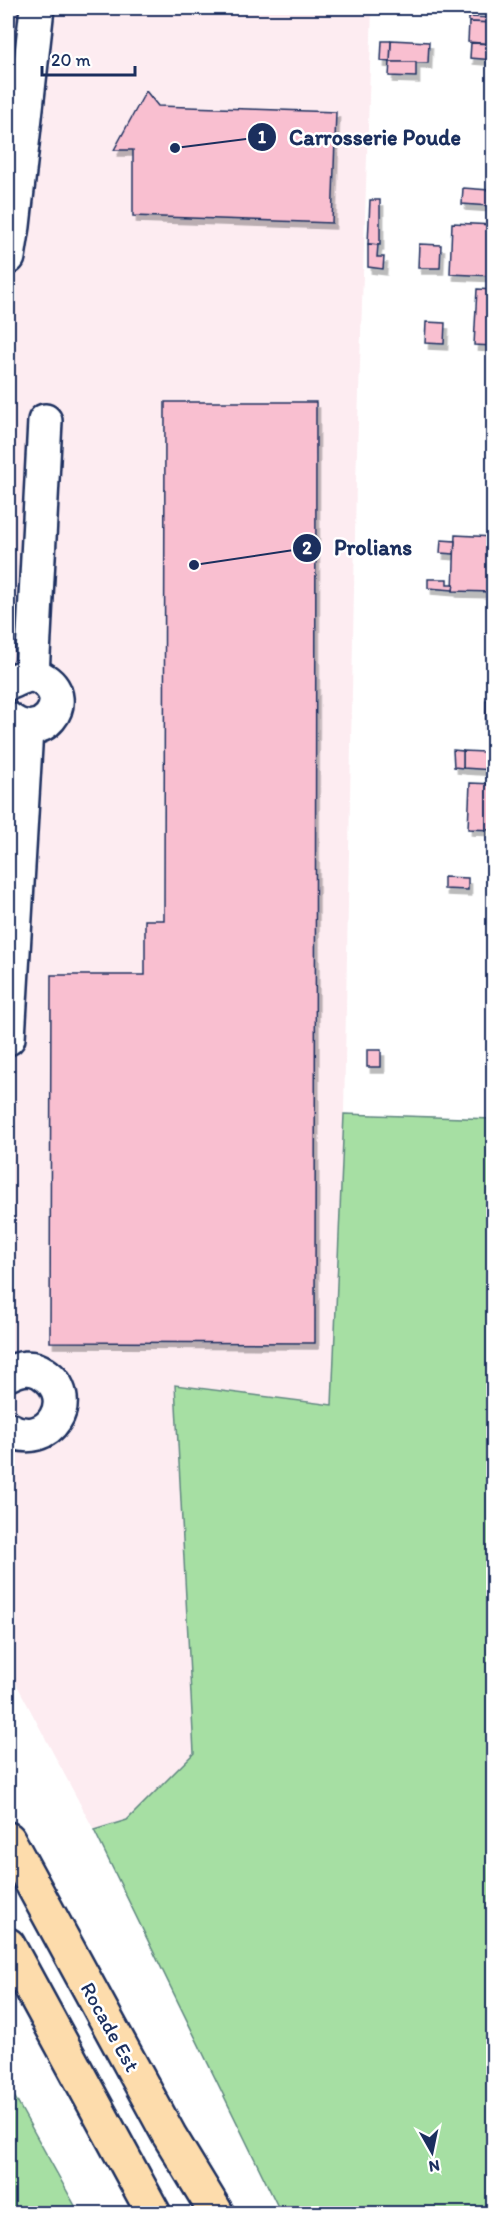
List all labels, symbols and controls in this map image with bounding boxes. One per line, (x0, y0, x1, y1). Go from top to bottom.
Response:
scale bar (42, 39, 135, 77)
text: 20 m (51, 49, 91, 71)
callout: Carrosserie Poude (247, 117, 473, 157)
text: Carrosserie Poude (289, 124, 461, 151)
text: 1 (258, 126, 267, 148)
callout: Prolians (292, 528, 425, 568)
text: Prolians (334, 534, 412, 561)
text: 2 (302, 537, 312, 559)
street label: Rocade Est (76, 1978, 145, 2076)
north arrow (402, 2122, 462, 2182)
text: N (427, 2156, 441, 2177)

